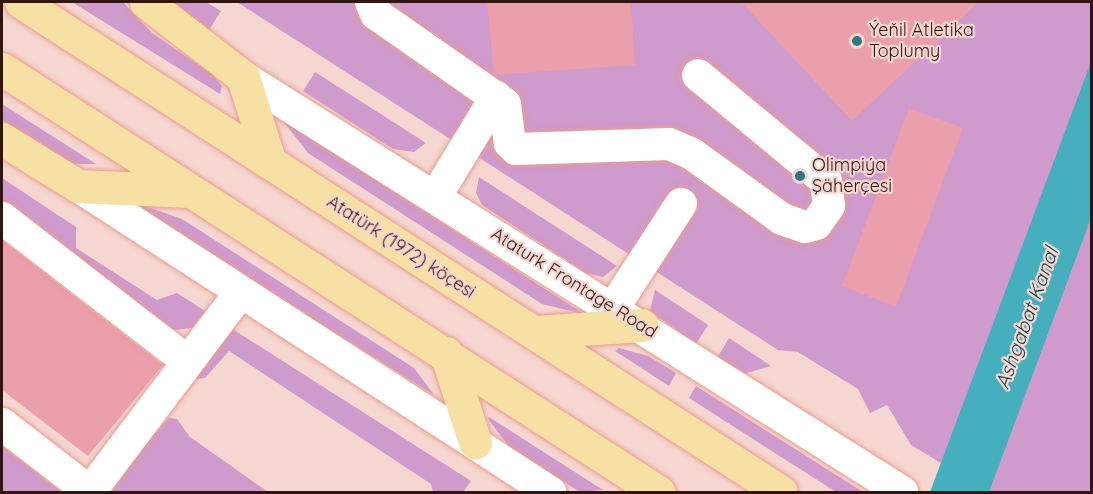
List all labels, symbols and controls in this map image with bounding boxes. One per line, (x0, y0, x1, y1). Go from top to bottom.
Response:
place label: Ýeňil Atletika Toplumy (869, 20, 974, 63)
marker: Ýeňil Atletika Toplumy (850, 34, 864, 48)
place label: Olimpiýa Şäherçesi (812, 155, 892, 198)
marker: Olimpiýa Şäherçesi (793, 169, 807, 183)
street label: Atatürk (1972) köçesi (323, 191, 479, 303)
street label: Ataturk Frontage Road (487, 223, 661, 343)
water label: Ashgabat Kanal (989, 244, 1063, 392)

